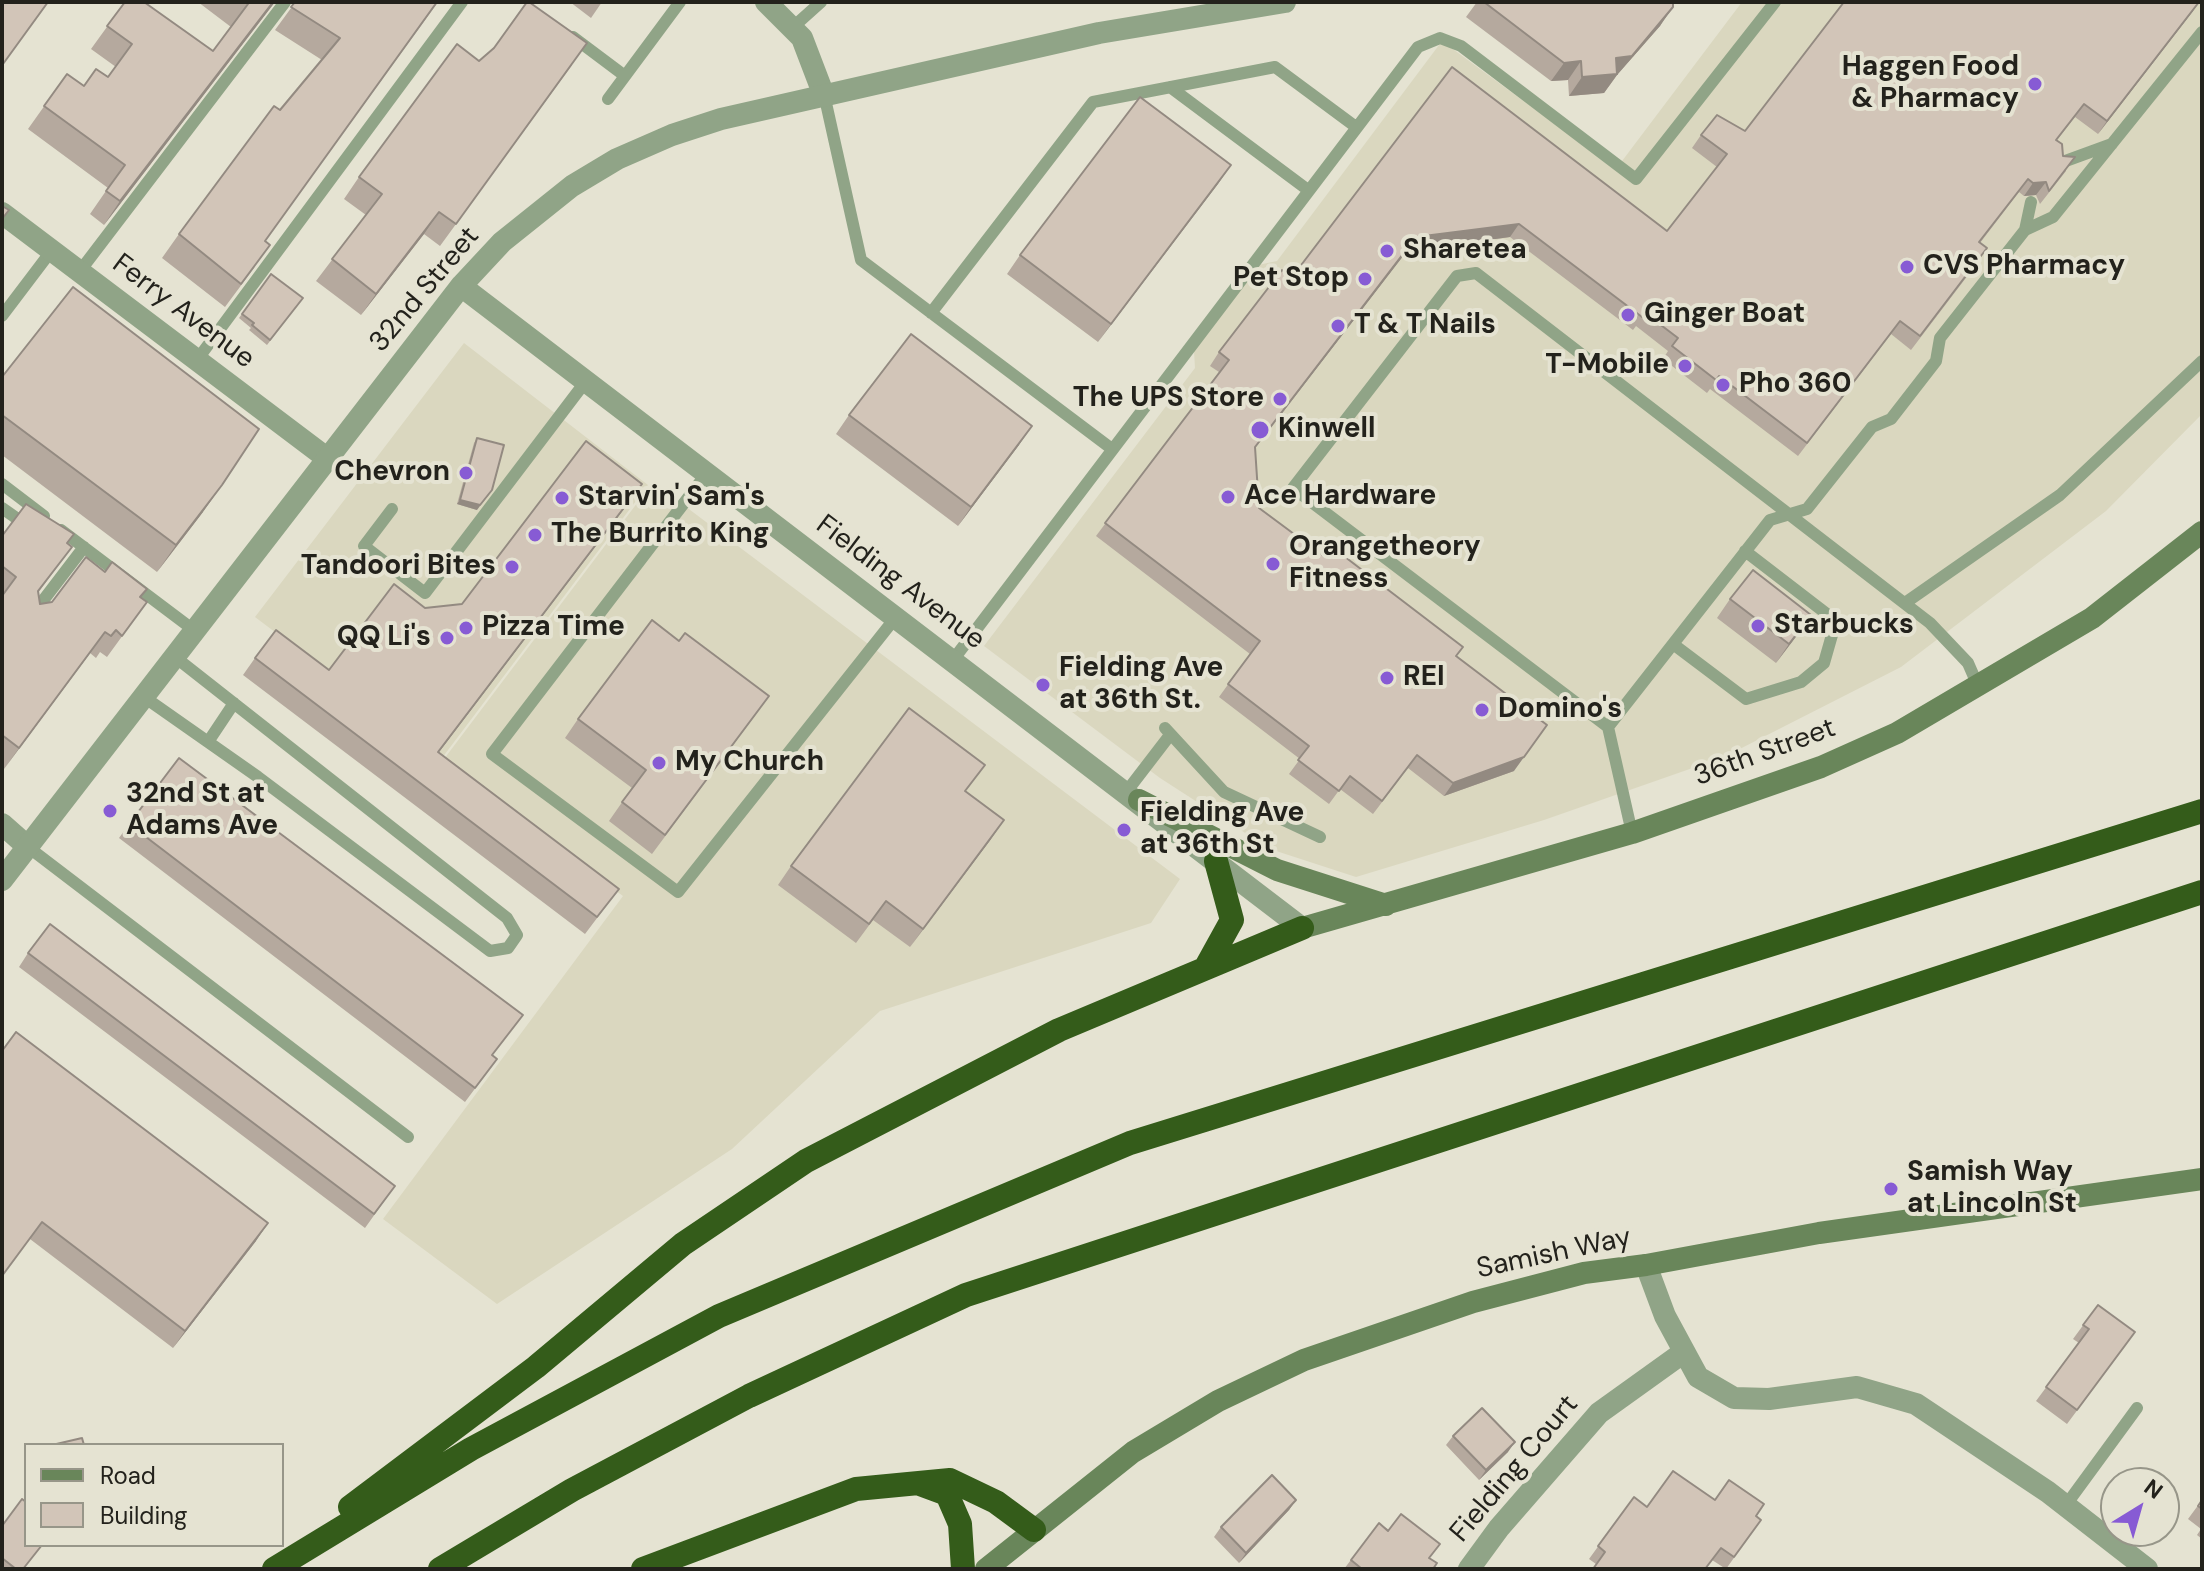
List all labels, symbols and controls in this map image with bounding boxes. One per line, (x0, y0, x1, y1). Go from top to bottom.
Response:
place label: Haggen Food & Pharmacy (1842, 51, 2019, 117)
marker: Haggen Food & Pharmacy (2026, 75, 2044, 93)
street label: 32nd Street (363, 221, 487, 359)
place label: Sharetea (1403, 234, 1527, 268)
marker: Sharetea (1378, 242, 1396, 260)
street label: Ferry Avenue (105, 248, 261, 376)
place label: CVS Pharmacy (1923, 250, 2125, 284)
marker: CVS Pharmacy (1898, 258, 1916, 276)
place label: Pet Stop (1233, 262, 1349, 296)
marker: Pet Stop (1356, 270, 1374, 288)
place label: Ginger Boat (1644, 298, 1805, 332)
marker: Ginger Boat (1619, 306, 1637, 324)
place label: T & T Nails (1354, 309, 1496, 343)
marker: T & T Nails (1329, 317, 1347, 335)
place label: T-Mobile (1545, 349, 1669, 383)
marker: T-Mobile (1676, 357, 1694, 375)
place label: Pho 360 (1739, 368, 1852, 402)
marker: Pho 360 (1714, 376, 1732, 394)
place label: The UPS Store (1073, 382, 1264, 416)
marker: The UPS Store (1271, 390, 1289, 408)
place label: Kinwell (1278, 413, 1376, 447)
marker: Kinwell (1249, 419, 1271, 441)
place label: Chevron (334, 456, 450, 490)
marker: Chevron (457, 464, 475, 482)
place label: Ace Hardware (1244, 480, 1436, 514)
place label: Starvin' Sam's (578, 481, 765, 515)
marker: Ace Hardware (1219, 488, 1237, 506)
marker: Starvin' Sam's (553, 489, 571, 507)
street label: Fielding Avenue (809, 509, 991, 657)
place label: The Burrito King (551, 518, 769, 552)
marker: The Burrito King (526, 526, 544, 544)
place label: Orangetheory Fitness (1289, 531, 1481, 597)
place label: Tandoori Bites (301, 550, 496, 584)
marker: Orangetheory Fitness (1264, 555, 1282, 573)
marker: Tandoori Bites (503, 558, 521, 576)
place label: Starbucks (1774, 609, 1914, 643)
place label: Pizza Time (482, 611, 625, 645)
marker: Starbucks (1749, 617, 1767, 635)
marker: Pizza Time (457, 619, 475, 637)
place label: QQ Li's (337, 621, 431, 655)
marker: QQ Li's (438, 629, 456, 647)
place label: Fielding Ave at 36th St. (1059, 652, 1223, 718)
place label: REI (1403, 661, 1445, 695)
marker: REI (1378, 669, 1396, 687)
marker: Fielding Ave at 36th St. (1034, 676, 1052, 694)
place label: Domino's (1498, 693, 1622, 727)
marker: Domino's (1473, 701, 1491, 719)
street label: 36th Street (1690, 712, 1840, 794)
place label: My Church (675, 746, 824, 780)
marker: My Church (650, 754, 668, 772)
place label: 32nd St at Adams Ave (126, 778, 278, 844)
place label: Fielding Ave at 36th St (1140, 797, 1304, 863)
marker: 32nd St at Adams Ave (101, 802, 119, 820)
marker: Fielding Ave at 36th St (1115, 821, 1133, 839)
place label: Samish Way at Lincoln St (1907, 1156, 2077, 1222)
marker: Samish Way at Lincoln St (1882, 1180, 1900, 1198)
street label: Samish Way (1474, 1221, 1634, 1287)
street label: Fielding Court (1444, 1389, 1586, 1549)
legend (24, 1443, 284, 1547)
text: Road (100, 1460, 156, 1491)
north arrow (2100, 1467, 2180, 1547)
text: N (2138, 1473, 2169, 1505)
text: Building (100, 1500, 187, 1531)

